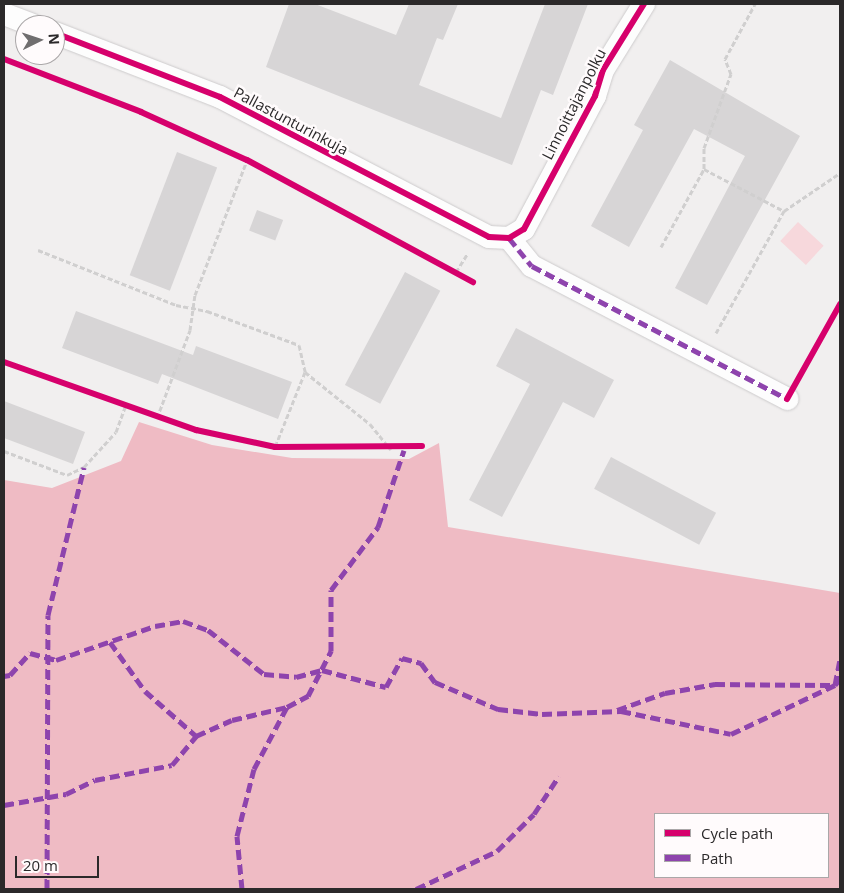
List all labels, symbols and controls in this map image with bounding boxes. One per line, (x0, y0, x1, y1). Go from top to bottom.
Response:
north arrow (15, 15, 65, 65)
text: N (45, 33, 64, 45)
street label: Linnoittajanpolku (538, 45, 610, 163)
street label: Pallastunturinkuja (231, 83, 351, 159)
legend (654, 813, 829, 878)
text: Cycle path (701, 823, 773, 843)
scale bar (18, 846, 101, 878)
text: Path (701, 848, 733, 868)
text: 20 m (23, 855, 58, 875)

